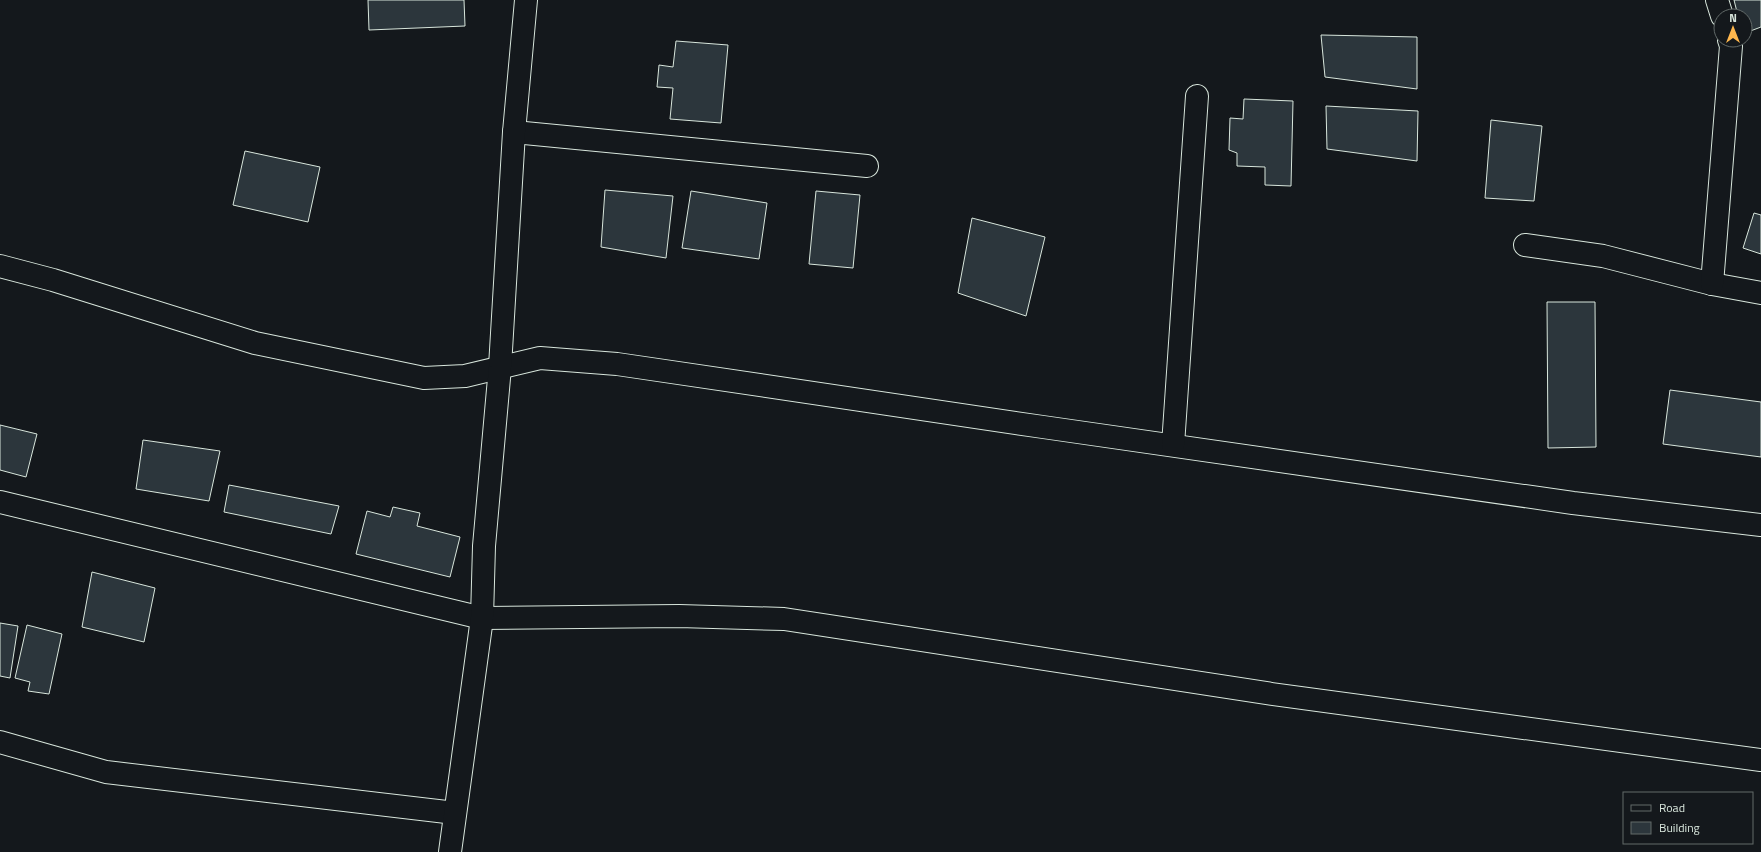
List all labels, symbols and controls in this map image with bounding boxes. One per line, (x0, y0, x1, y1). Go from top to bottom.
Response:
north arrow (1713, 8, 1753, 48)
text: N (1729, 10, 1737, 26)
legend (1623, 792, 1753, 844)
text: Road (1659, 798, 1685, 817)
text: Building (1659, 818, 1700, 837)

